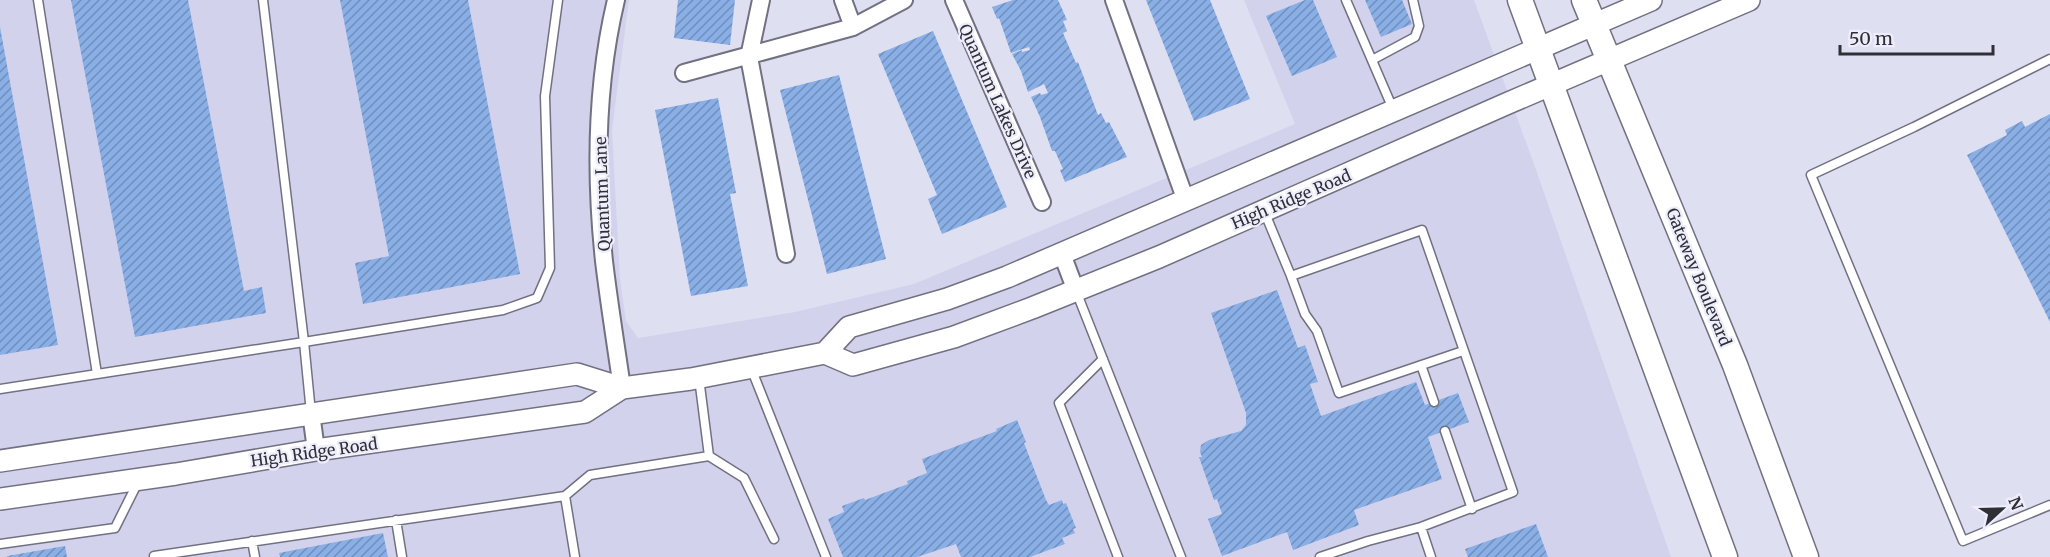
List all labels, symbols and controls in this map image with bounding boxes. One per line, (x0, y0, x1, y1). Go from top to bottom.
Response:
scale bar (1840, 18, 1993, 56)
street label: Quantum Lakes Drive (955, 21, 1041, 181)
text: 50 m (1849, 27, 1893, 50)
street label: Quantum Lane (590, 136, 614, 252)
street label: High Ridge Road (1228, 165, 1354, 233)
street label: Gateway Boulevard (1662, 205, 1736, 349)
street label: High Ridge Road (249, 433, 379, 471)
north arrow (1972, 479, 2032, 539)
text: N (2004, 494, 2028, 513)

